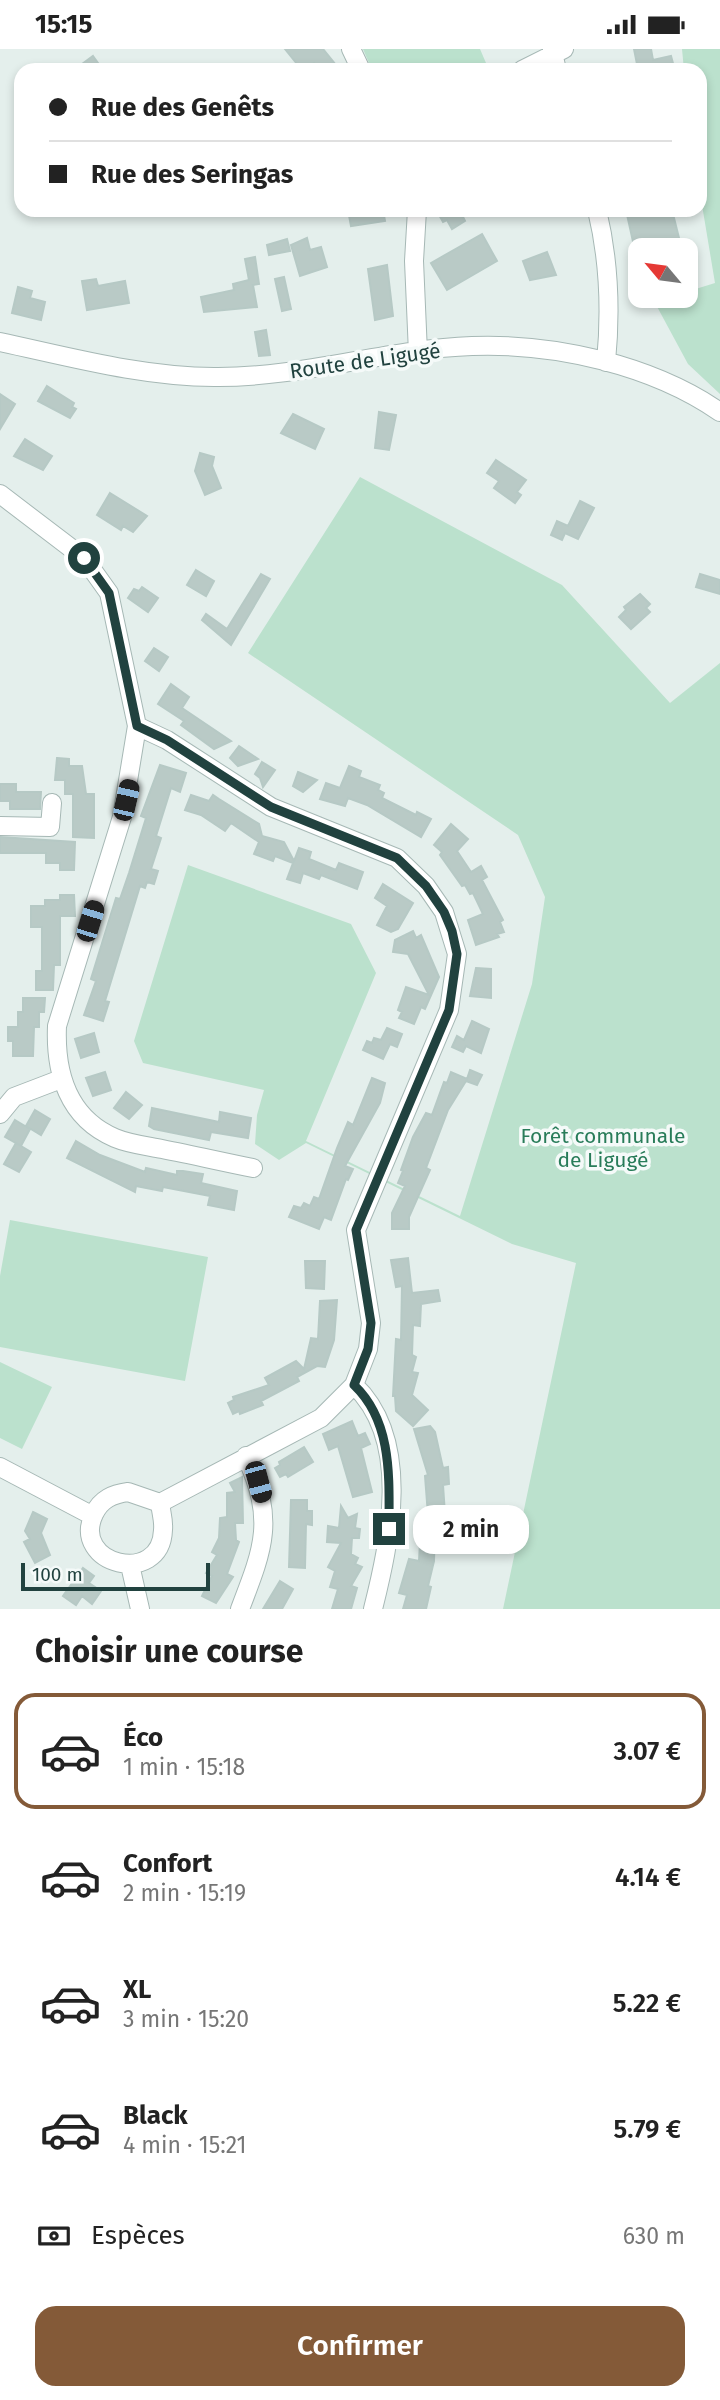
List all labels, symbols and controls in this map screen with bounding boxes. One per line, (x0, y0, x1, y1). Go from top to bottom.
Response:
text: 15:15 (35, 9, 92, 40)
text: Rue des Genêts (91, 92, 274, 123)
text: Rue des Seringas (91, 159, 293, 190)
north arrow (628, 238, 698, 308)
map controls (628, 238, 698, 308)
street label: Route de Ligugé (288, 338, 442, 384)
route start (68, 542, 100, 574)
car (112, 777, 141, 823)
car (74, 898, 107, 944)
park label: Forêt communale de Ligugé (520, 1123, 686, 1173)
car (243, 1459, 274, 1505)
callout: 2 min (414, 1505, 529, 1553)
route end (373, 1513, 405, 1545)
text: 2 min (443, 1515, 499, 1543)
scale bar (21, 1560, 210, 1592)
text: 100 m (32, 1563, 83, 1586)
text: Choisir une course (35, 1632, 303, 1670)
icon: car (39, 1720, 102, 1783)
text: Éco (123, 1722, 163, 1753)
text: 3.07 € (614, 1736, 681, 1767)
text: 1 min · 15:18 (123, 1753, 245, 1781)
icon: car (39, 1846, 102, 1909)
text: Confort (123, 1848, 212, 1879)
text: 4.14 € (615, 1862, 681, 1893)
text: 2 min · 15:19 (123, 1879, 246, 1907)
icon: car (39, 1972, 102, 2035)
text: XL (123, 1974, 151, 2005)
text: 5.22 € (613, 1988, 681, 2019)
text: 3 min · 15:20 (123, 2005, 249, 2033)
icon: car (39, 2098, 102, 2161)
text: Black (123, 2100, 188, 2131)
text: 5.79 € (613, 2114, 681, 2145)
text: 4 min · 15:21 (123, 2131, 247, 2159)
icon: cash (35, 2217, 73, 2255)
text: Espèces (91, 2220, 185, 2251)
text: 630 m (623, 2222, 685, 2250)
button: Confirmer (35, 2306, 685, 2386)

